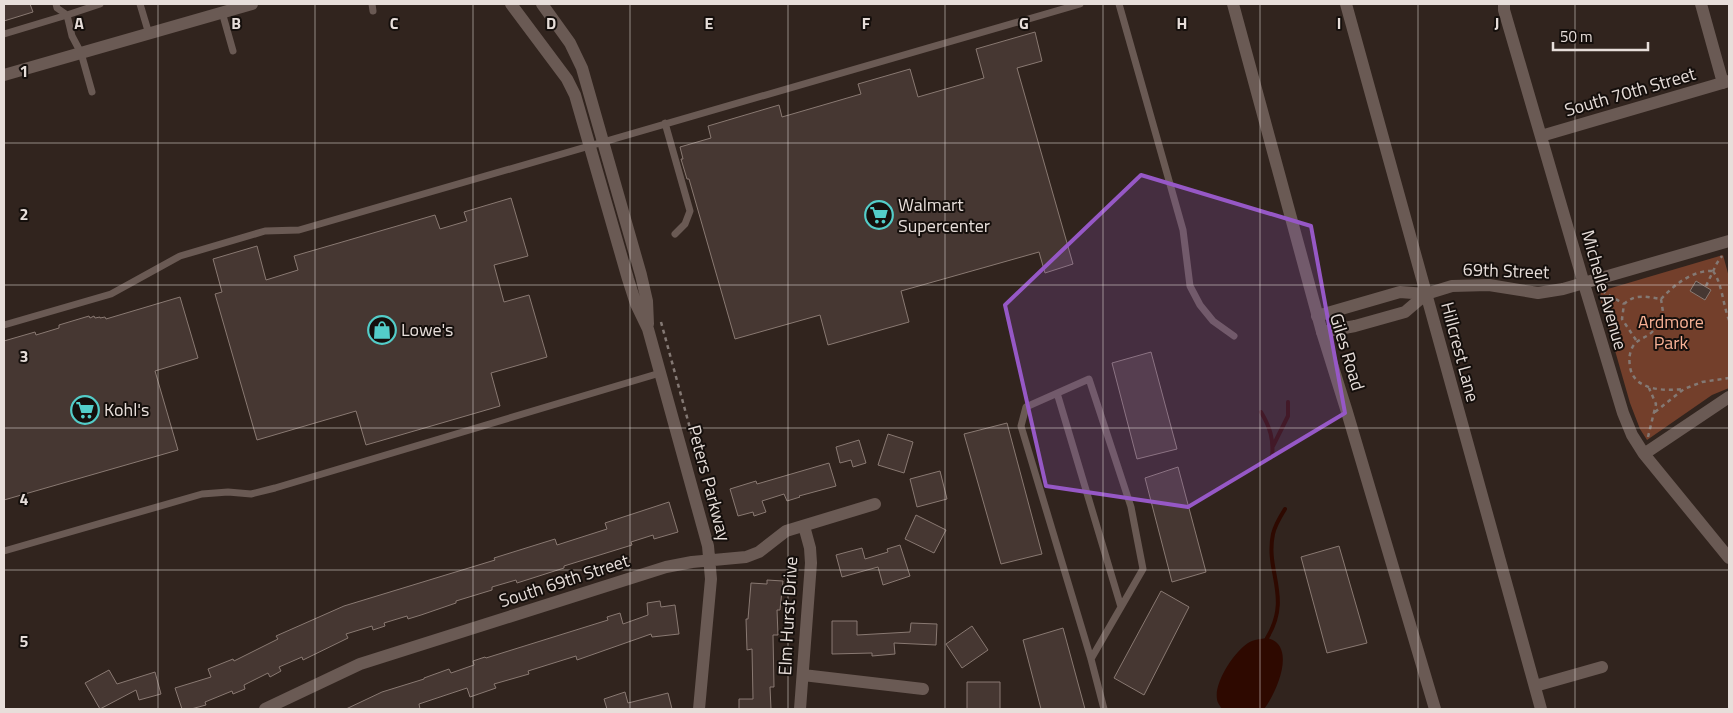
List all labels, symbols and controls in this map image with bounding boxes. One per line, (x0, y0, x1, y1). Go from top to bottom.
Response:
text: A (74, 11, 84, 35)
text: B (231, 11, 241, 35)
text: C (390, 11, 399, 35)
text: D (546, 11, 556, 35)
text: E (705, 11, 714, 35)
text: F (862, 11, 871, 35)
text: G (1019, 11, 1029, 35)
text: H (1177, 11, 1187, 35)
text: I (1337, 11, 1341, 35)
text: J (1495, 11, 1499, 35)
scale bar (1553, 20, 1648, 52)
text: 50 m (1560, 25, 1593, 48)
text: 1 (20, 59, 28, 83)
street label: South 70th Street (1561, 60, 1699, 123)
place label: Walmart Supercenter (898, 191, 990, 239)
supermarket icon: Walmart Supercenter (864, 200, 894, 230)
text: 2 (20, 202, 28, 226)
street label: Michelle Avenue (1575, 227, 1634, 353)
street label: 69th Street (1462, 255, 1550, 286)
street label: Hillcrest Lane (1434, 299, 1487, 405)
park label: Ardmore Park (1638, 308, 1704, 356)
street label: Giles Road (1323, 310, 1372, 394)
shop icon: Lowe's (367, 315, 397, 345)
place label: Lowe's (401, 316, 453, 343)
text: 3 (20, 344, 28, 368)
supermarket icon: Kohl's (70, 395, 100, 425)
place label: Kohl's (104, 396, 149, 423)
street label: Peters Parkway (681, 422, 738, 544)
text: 4 (20, 487, 29, 511)
street label: South 69th Street (495, 547, 633, 614)
street label: Elm Hurst Drive (771, 556, 804, 676)
text: 5 (20, 629, 29, 653)

